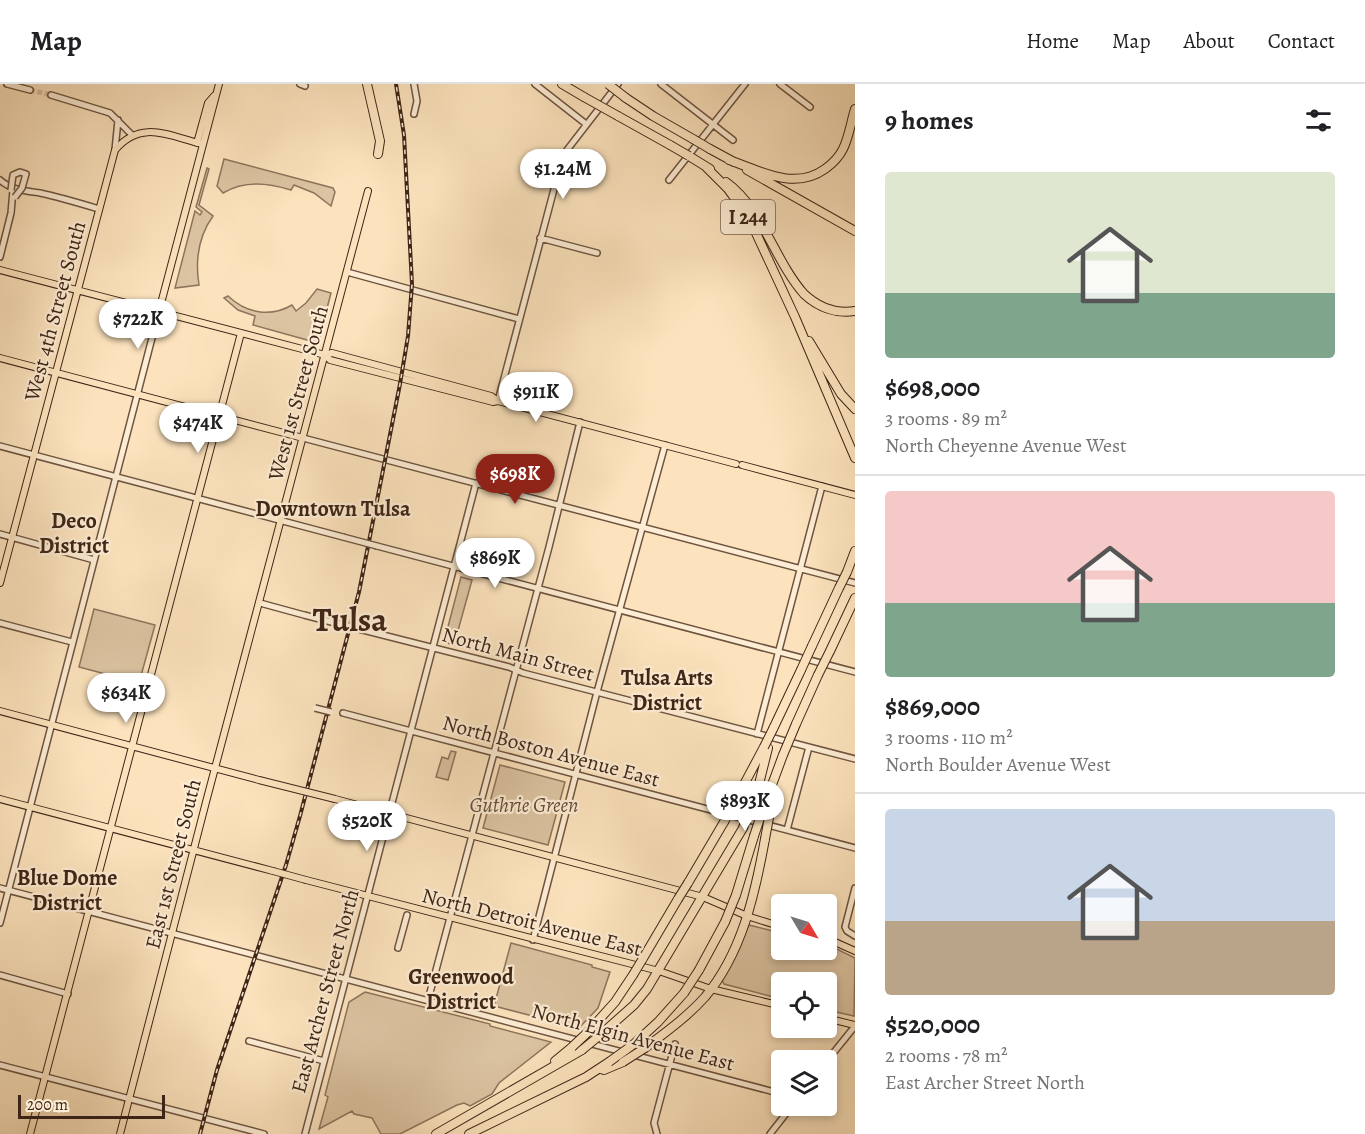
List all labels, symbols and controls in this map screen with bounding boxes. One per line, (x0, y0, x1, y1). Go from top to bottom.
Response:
text: Map (30, 22, 82, 60)
text: Home (1026, 27, 1079, 55)
text: Map (1112, 27, 1150, 55)
text: About (1183, 27, 1235, 55)
text: Contact (1268, 27, 1335, 55)
text: 9 homes (885, 103, 974, 138)
icon: filters (1302, 104, 1335, 137)
pin: $1.24M (514, 149, 612, 200)
text: $1.24M (534, 155, 592, 182)
road number: I 244 (721, 200, 775, 234)
icon: home (1056, 211, 1164, 319)
street label: West 4th Street South (17, 218, 92, 405)
pin: $722K (96, 299, 180, 350)
street label: West 1st Street South (261, 302, 335, 485)
text: $722K (113, 305, 163, 332)
text: $698,000 (885, 370, 980, 405)
pin: $911K (494, 372, 578, 423)
text: $911K (513, 378, 559, 405)
pin: $474K (156, 403, 240, 454)
text: 3 rooms · 89 m² (885, 405, 1007, 432)
text: $474K (173, 409, 223, 436)
text: North Cheyenne Avenue West (885, 432, 1127, 459)
pin: $698K (473, 454, 557, 505)
text: $698K (490, 460, 540, 487)
district label: Downtown Tulsa (255, 494, 411, 524)
district label: Deco District (39, 506, 110, 561)
icon: home (1056, 530, 1164, 638)
pin: $869K (453, 538, 537, 589)
text: $869K (470, 544, 520, 571)
district label: Tulsa (313, 597, 387, 642)
street label: North Main Street (439, 620, 597, 688)
district label: Tulsa Arts District (621, 663, 713, 718)
pin: $634K (84, 673, 168, 724)
text: $634K (101, 679, 151, 706)
text: $869,000 (885, 689, 980, 724)
street label: North Boston Avenue East (439, 709, 663, 793)
text: 3 rooms · 110 m² (885, 724, 1013, 751)
text: North Boulder Avenue West (885, 751, 1111, 778)
street label: East 1st Street South (138, 776, 208, 952)
pin: $893K (703, 781, 787, 832)
text: $893K (720, 787, 770, 814)
park label: Guthrie Green (469, 791, 579, 819)
pin: $520K (325, 801, 409, 852)
text: $520K (342, 807, 392, 834)
icon: home (1056, 848, 1164, 956)
district label: Blue Dome District (17, 863, 117, 918)
street label: North Detroit Avenue East (419, 881, 645, 963)
street label: East Archer Street North (284, 886, 366, 1096)
north arrow (771, 894, 837, 960)
map controls (771, 894, 837, 1116)
district label: Greenwood District (408, 962, 514, 1017)
button: locate (771, 972, 837, 1038)
street label: North Elgin Avenue East (528, 996, 738, 1078)
text: $520,000 (885, 1007, 980, 1042)
text: 2 rooms · 78 m² (885, 1042, 1008, 1069)
button: layers (771, 1050, 837, 1116)
text: East Archer Street North (885, 1069, 1085, 1096)
scale bar (18, 1092, 165, 1120)
text: 200 m (27, 1094, 68, 1116)

